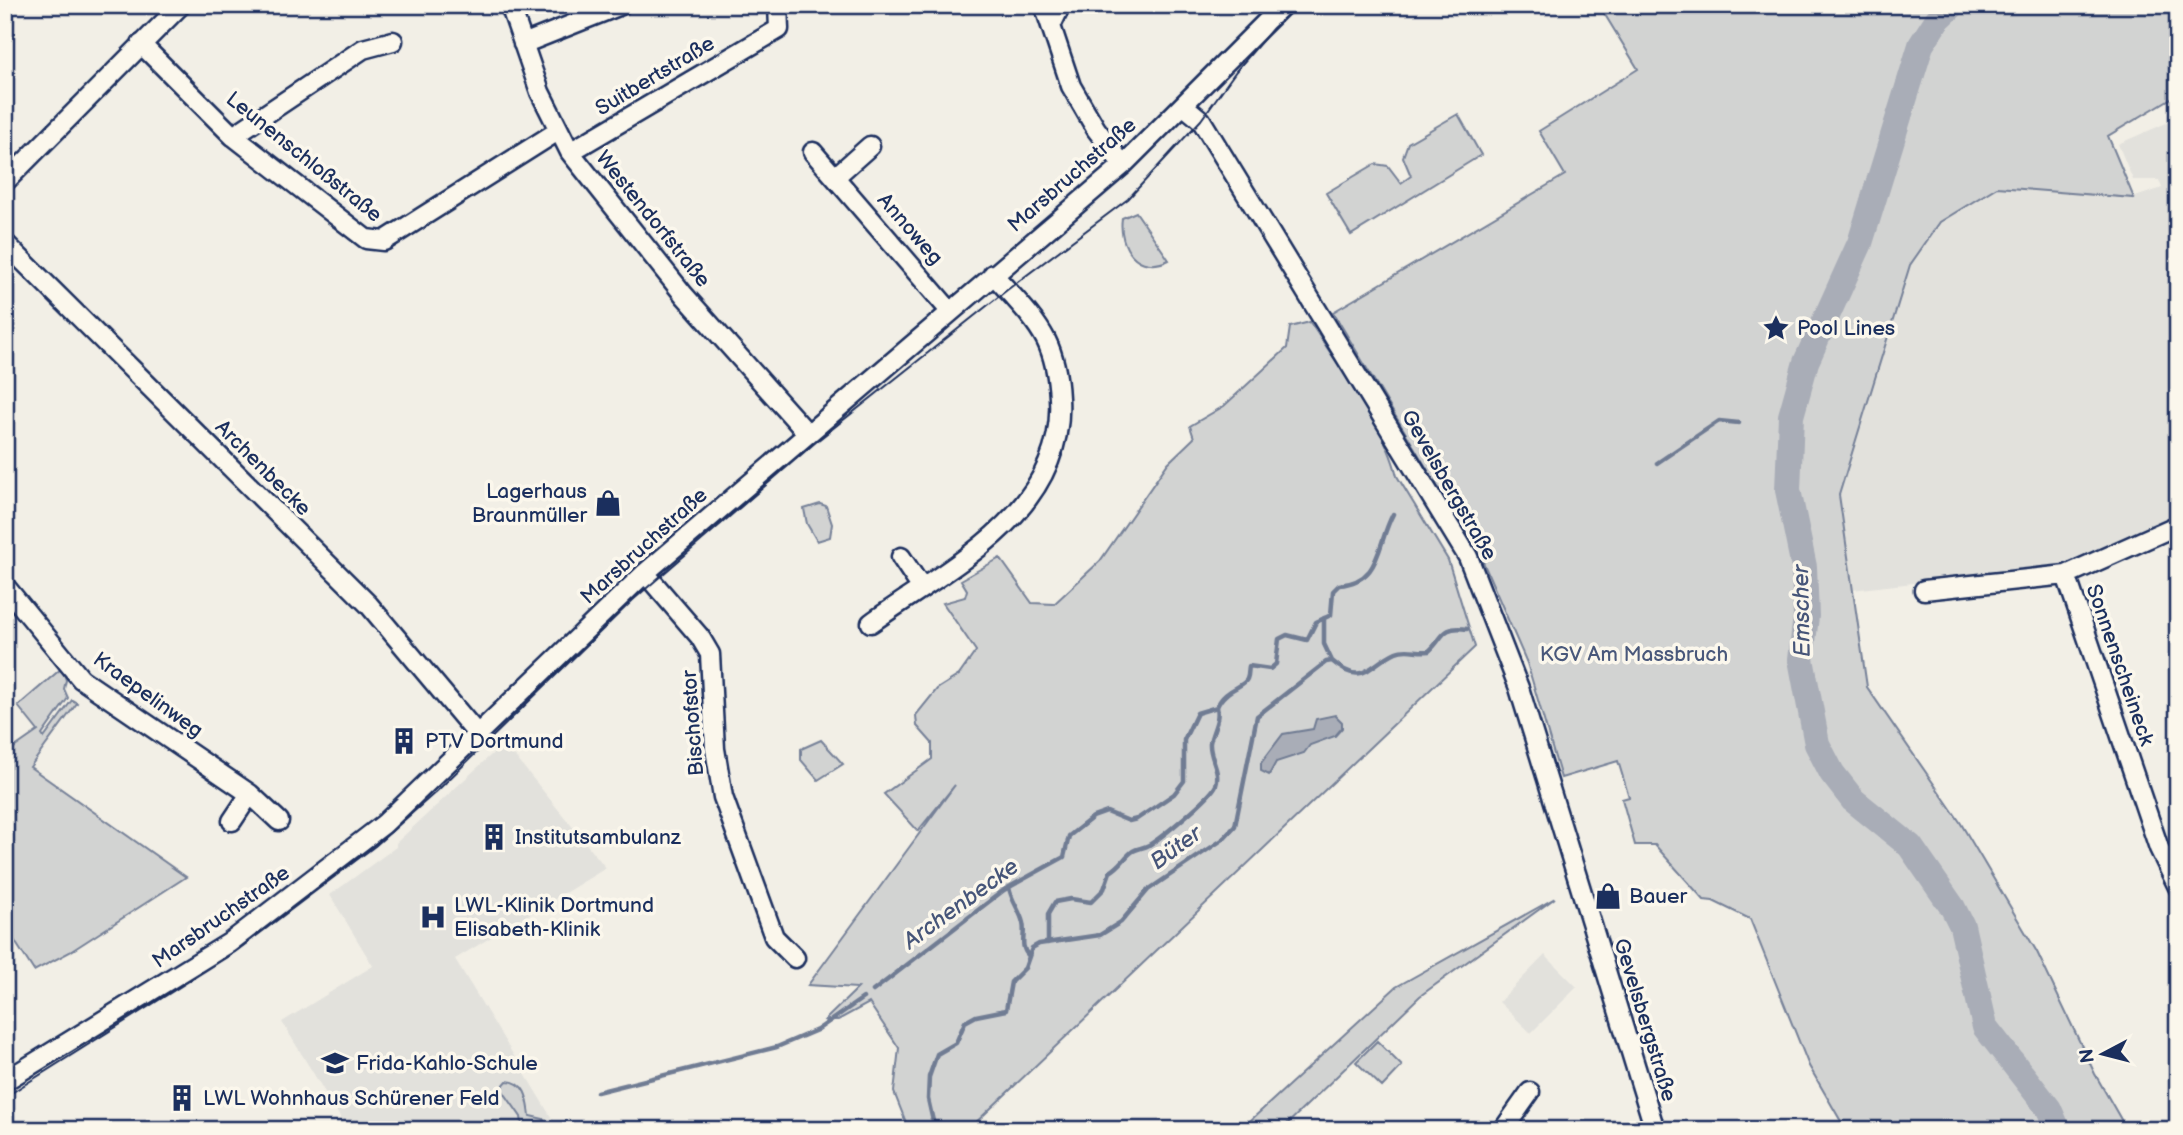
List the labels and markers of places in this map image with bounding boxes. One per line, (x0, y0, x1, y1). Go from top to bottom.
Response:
place icon: Pool Lines (1761, 313, 1791, 343)
place label: Pool Lines (1797, 316, 1895, 341)
place label: Lagerhaus Braunmüller (472, 479, 587, 528)
shop icon: Lagerhaus Braunmüller (593, 488, 623, 518)
building icon: PTV Dortmund (389, 726, 419, 756)
place label: PTV Dortmund (425, 729, 564, 754)
building icon: Institutsambulanz (479, 822, 509, 852)
place label: Institutsambulanz (515, 825, 682, 850)
shop icon: Bauer (1593, 881, 1623, 911)
place label: Bauer (1629, 884, 1687, 909)
place label: LWL-Klinik Dortmund Elisabeth-Klinik (454, 893, 654, 942)
hospital icon: LWL-Klinik Dortmund Elisabeth-Klinik (418, 902, 448, 932)
school or university icon: Frida-Kahlo-Schule (320, 1048, 350, 1078)
place label: Frida-Kahlo-Schule (356, 1051, 538, 1076)
building icon: LWL Wohnhaus Schürener Feld (167, 1083, 197, 1113)
place label: LWL Wohnhaus Schürener Feld (203, 1086, 500, 1111)

